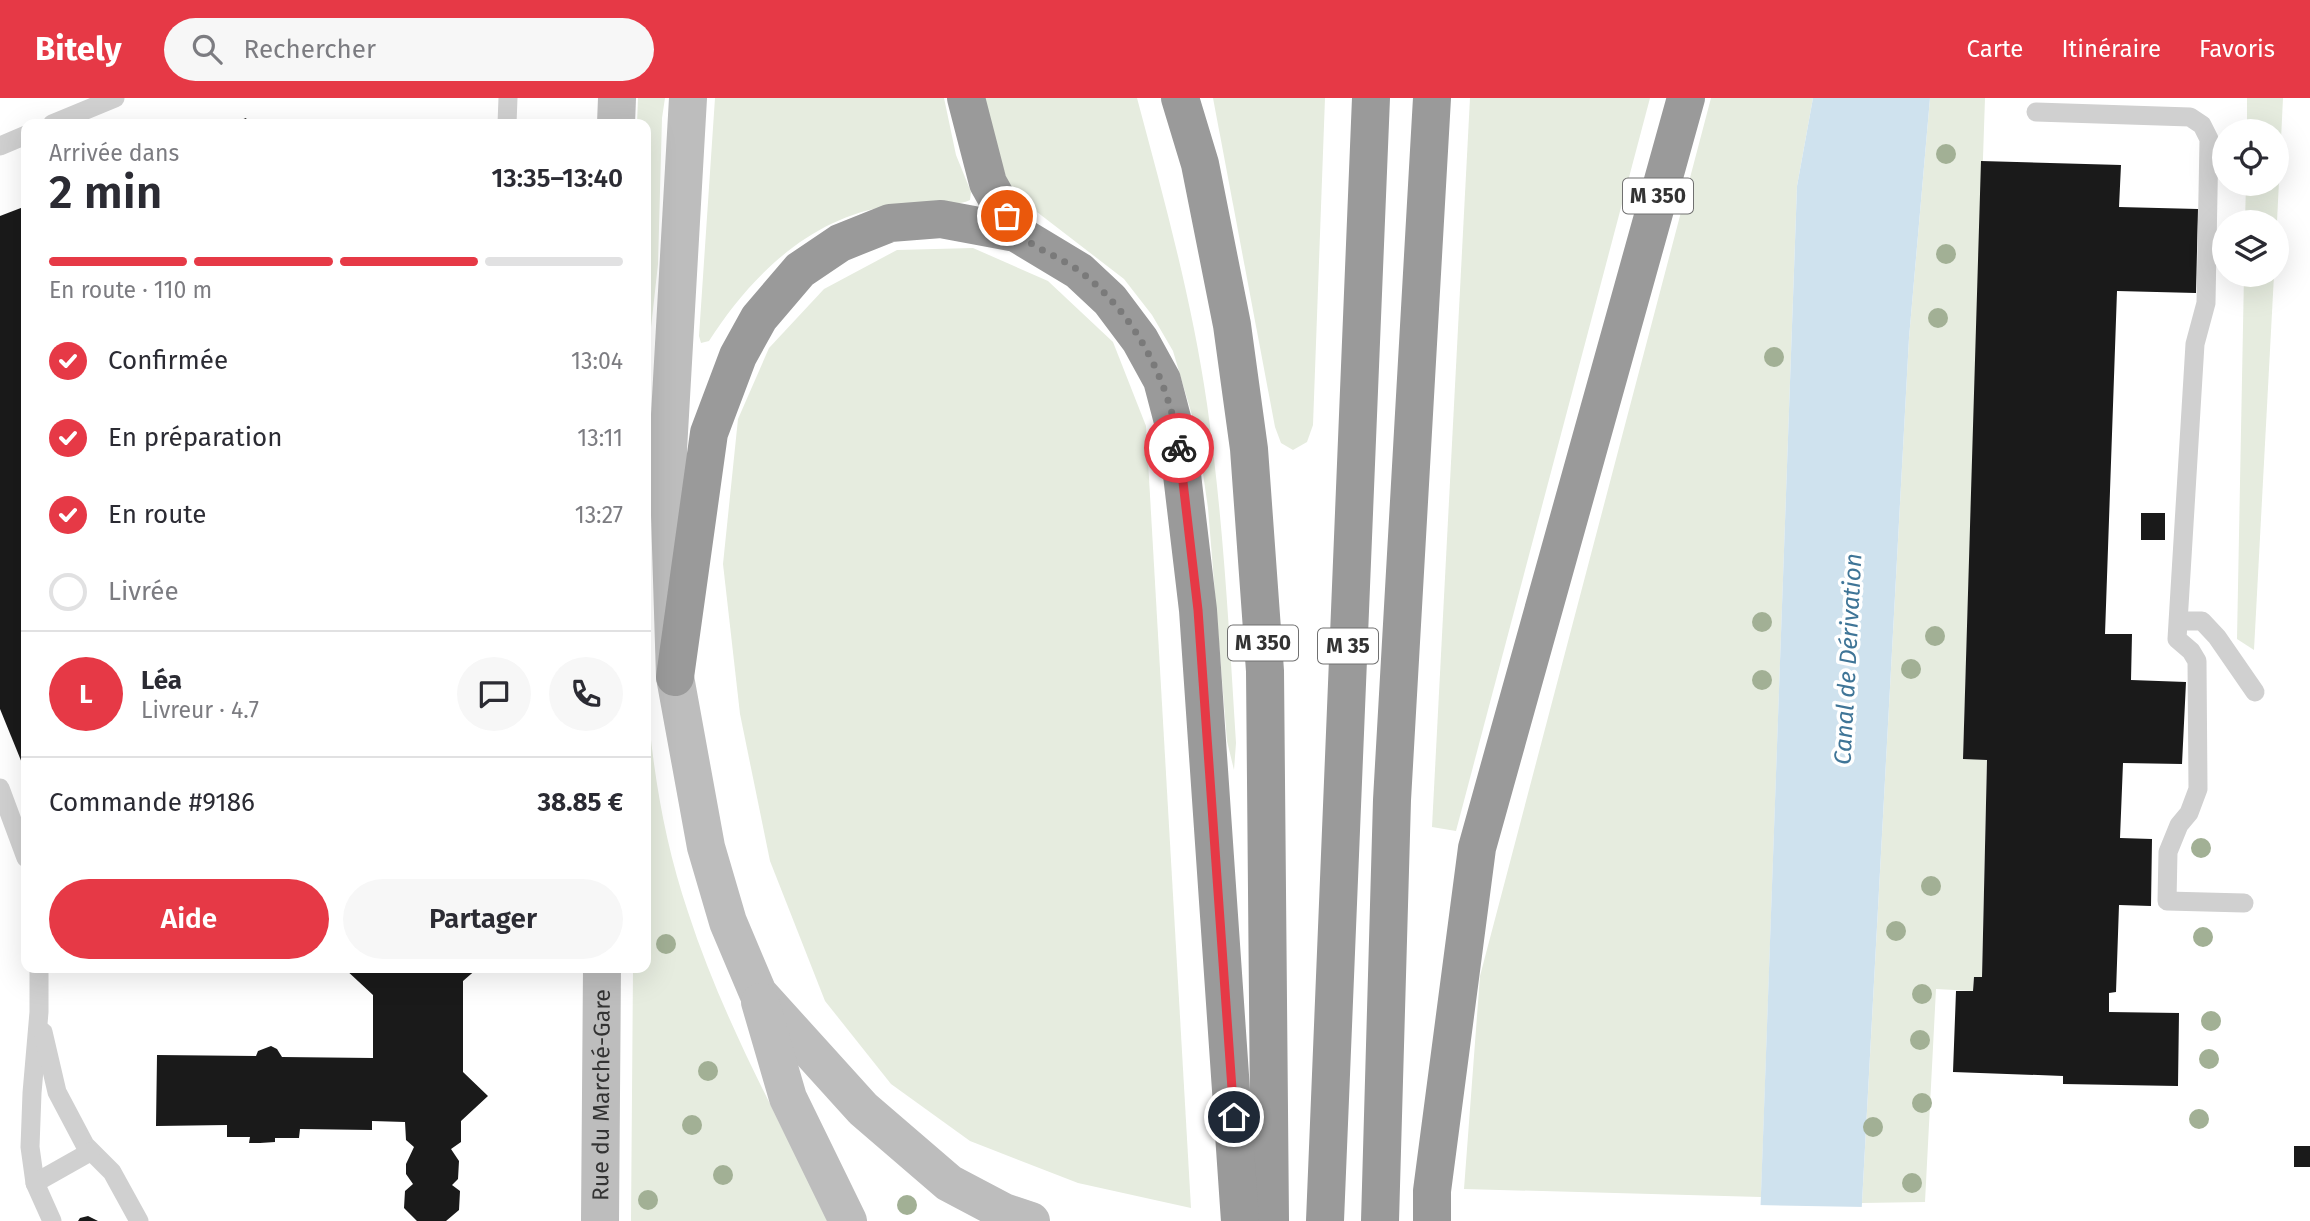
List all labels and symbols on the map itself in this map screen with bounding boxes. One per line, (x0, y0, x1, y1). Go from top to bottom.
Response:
road number: M 350 (1623, 178, 1693, 214)
pin (977, 186, 1037, 246)
courier (1144, 413, 1214, 483)
water label: Canal de Dérivation (1828, 553, 1868, 765)
road number: M 350 (1228, 626, 1298, 660)
road number: M 35 (1318, 628, 1378, 664)
street label: Rue du Marché-Gare (586, 989, 616, 1201)
pin (1204, 1087, 1264, 1147)

